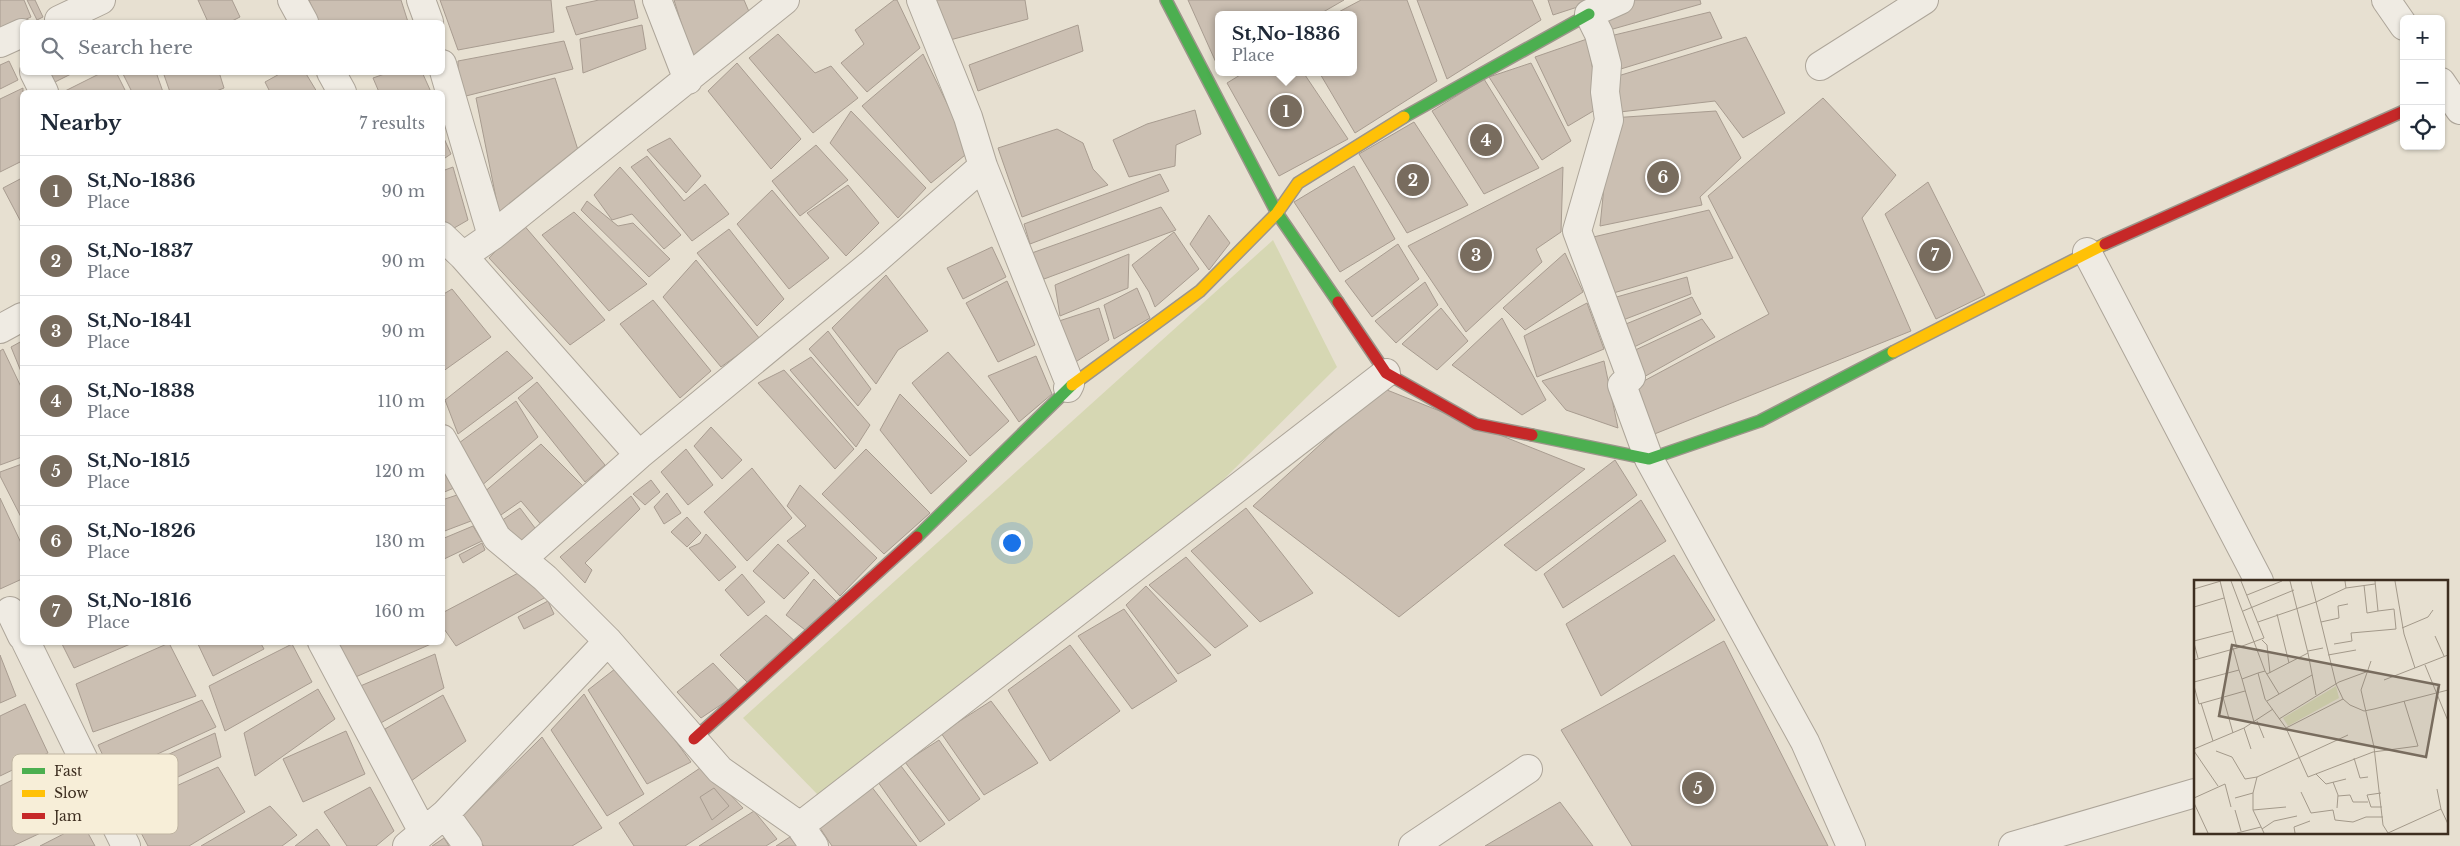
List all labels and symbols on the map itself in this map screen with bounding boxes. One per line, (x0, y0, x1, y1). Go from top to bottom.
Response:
pin: 1 (1270, 92, 1302, 130)
pin: 4 (1470, 121, 1502, 159)
pin: 6 (1647, 158, 1679, 196)
pin: 2 (1397, 161, 1429, 199)
pin: 3 (1460, 236, 1492, 274)
pin: 7 (1919, 236, 1951, 274)
your location (999, 530, 1025, 556)
inset map (2194, 580, 2448, 834)
legend (12, 754, 178, 834)
text: Fast (54, 762, 83, 780)
pin: 5 (1682, 769, 1714, 807)
text: Slow (54, 784, 88, 802)
text: Jam (52, 807, 82, 825)

